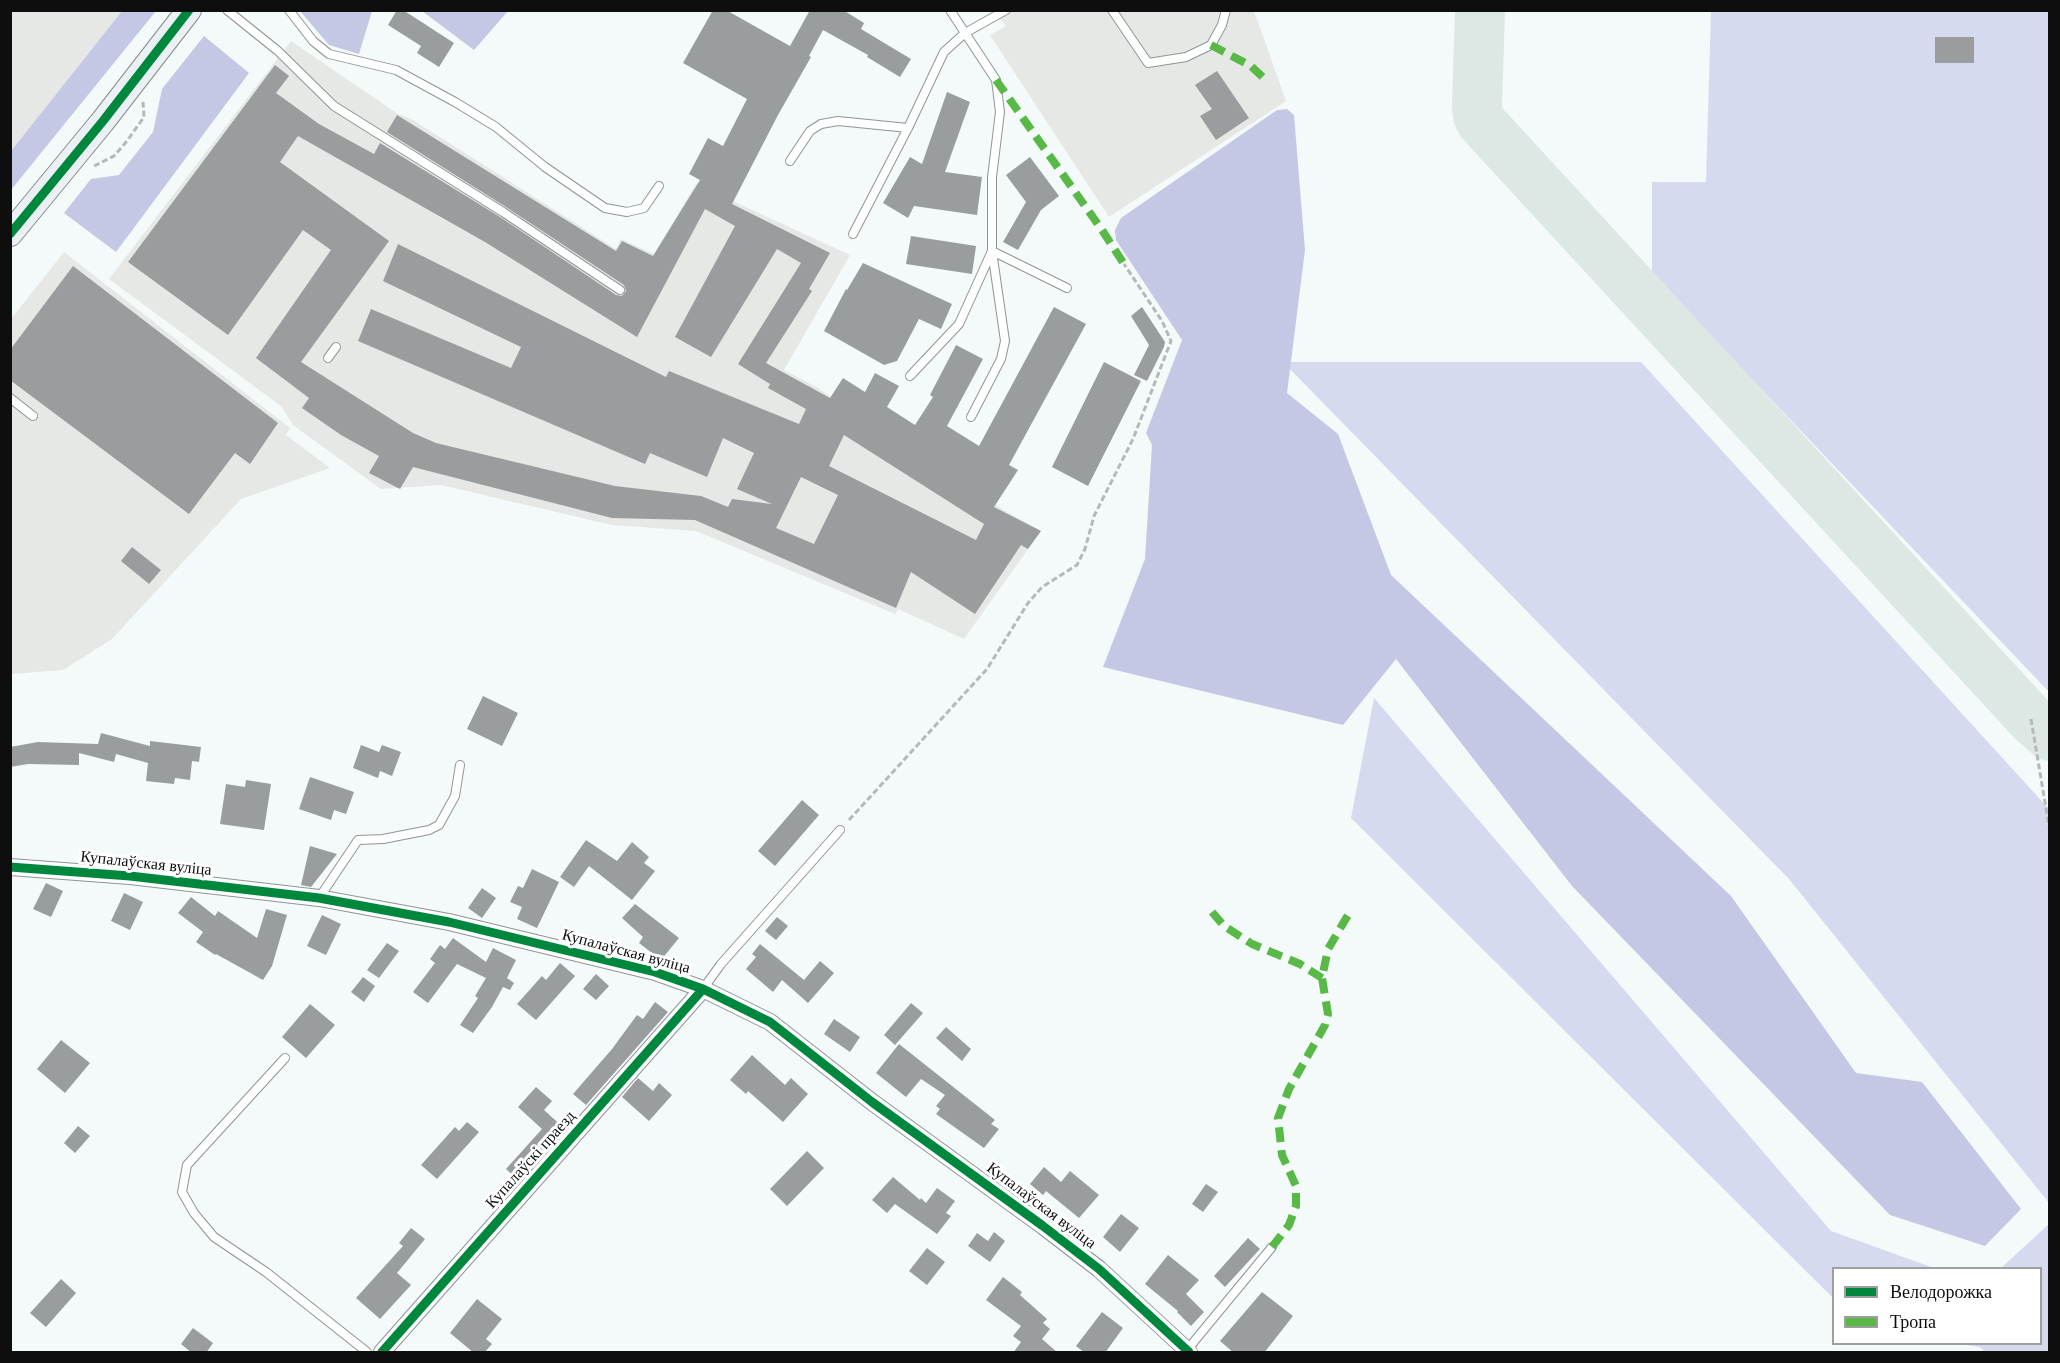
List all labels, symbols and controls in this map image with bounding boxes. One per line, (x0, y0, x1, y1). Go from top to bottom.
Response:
street label: Купалаўская вуліца (79, 848, 213, 880)
street label: Купалаўская вуліца (560, 926, 692, 978)
street label: Купалаўскі праезд (482, 1107, 580, 1213)
street label: Купалаўская вуліца (983, 1159, 1099, 1253)
legend (1832, 1267, 2042, 1345)
text: Велодорожка (1890, 1282, 1992, 1302)
text: Тропа (1890, 1312, 1936, 1332)

